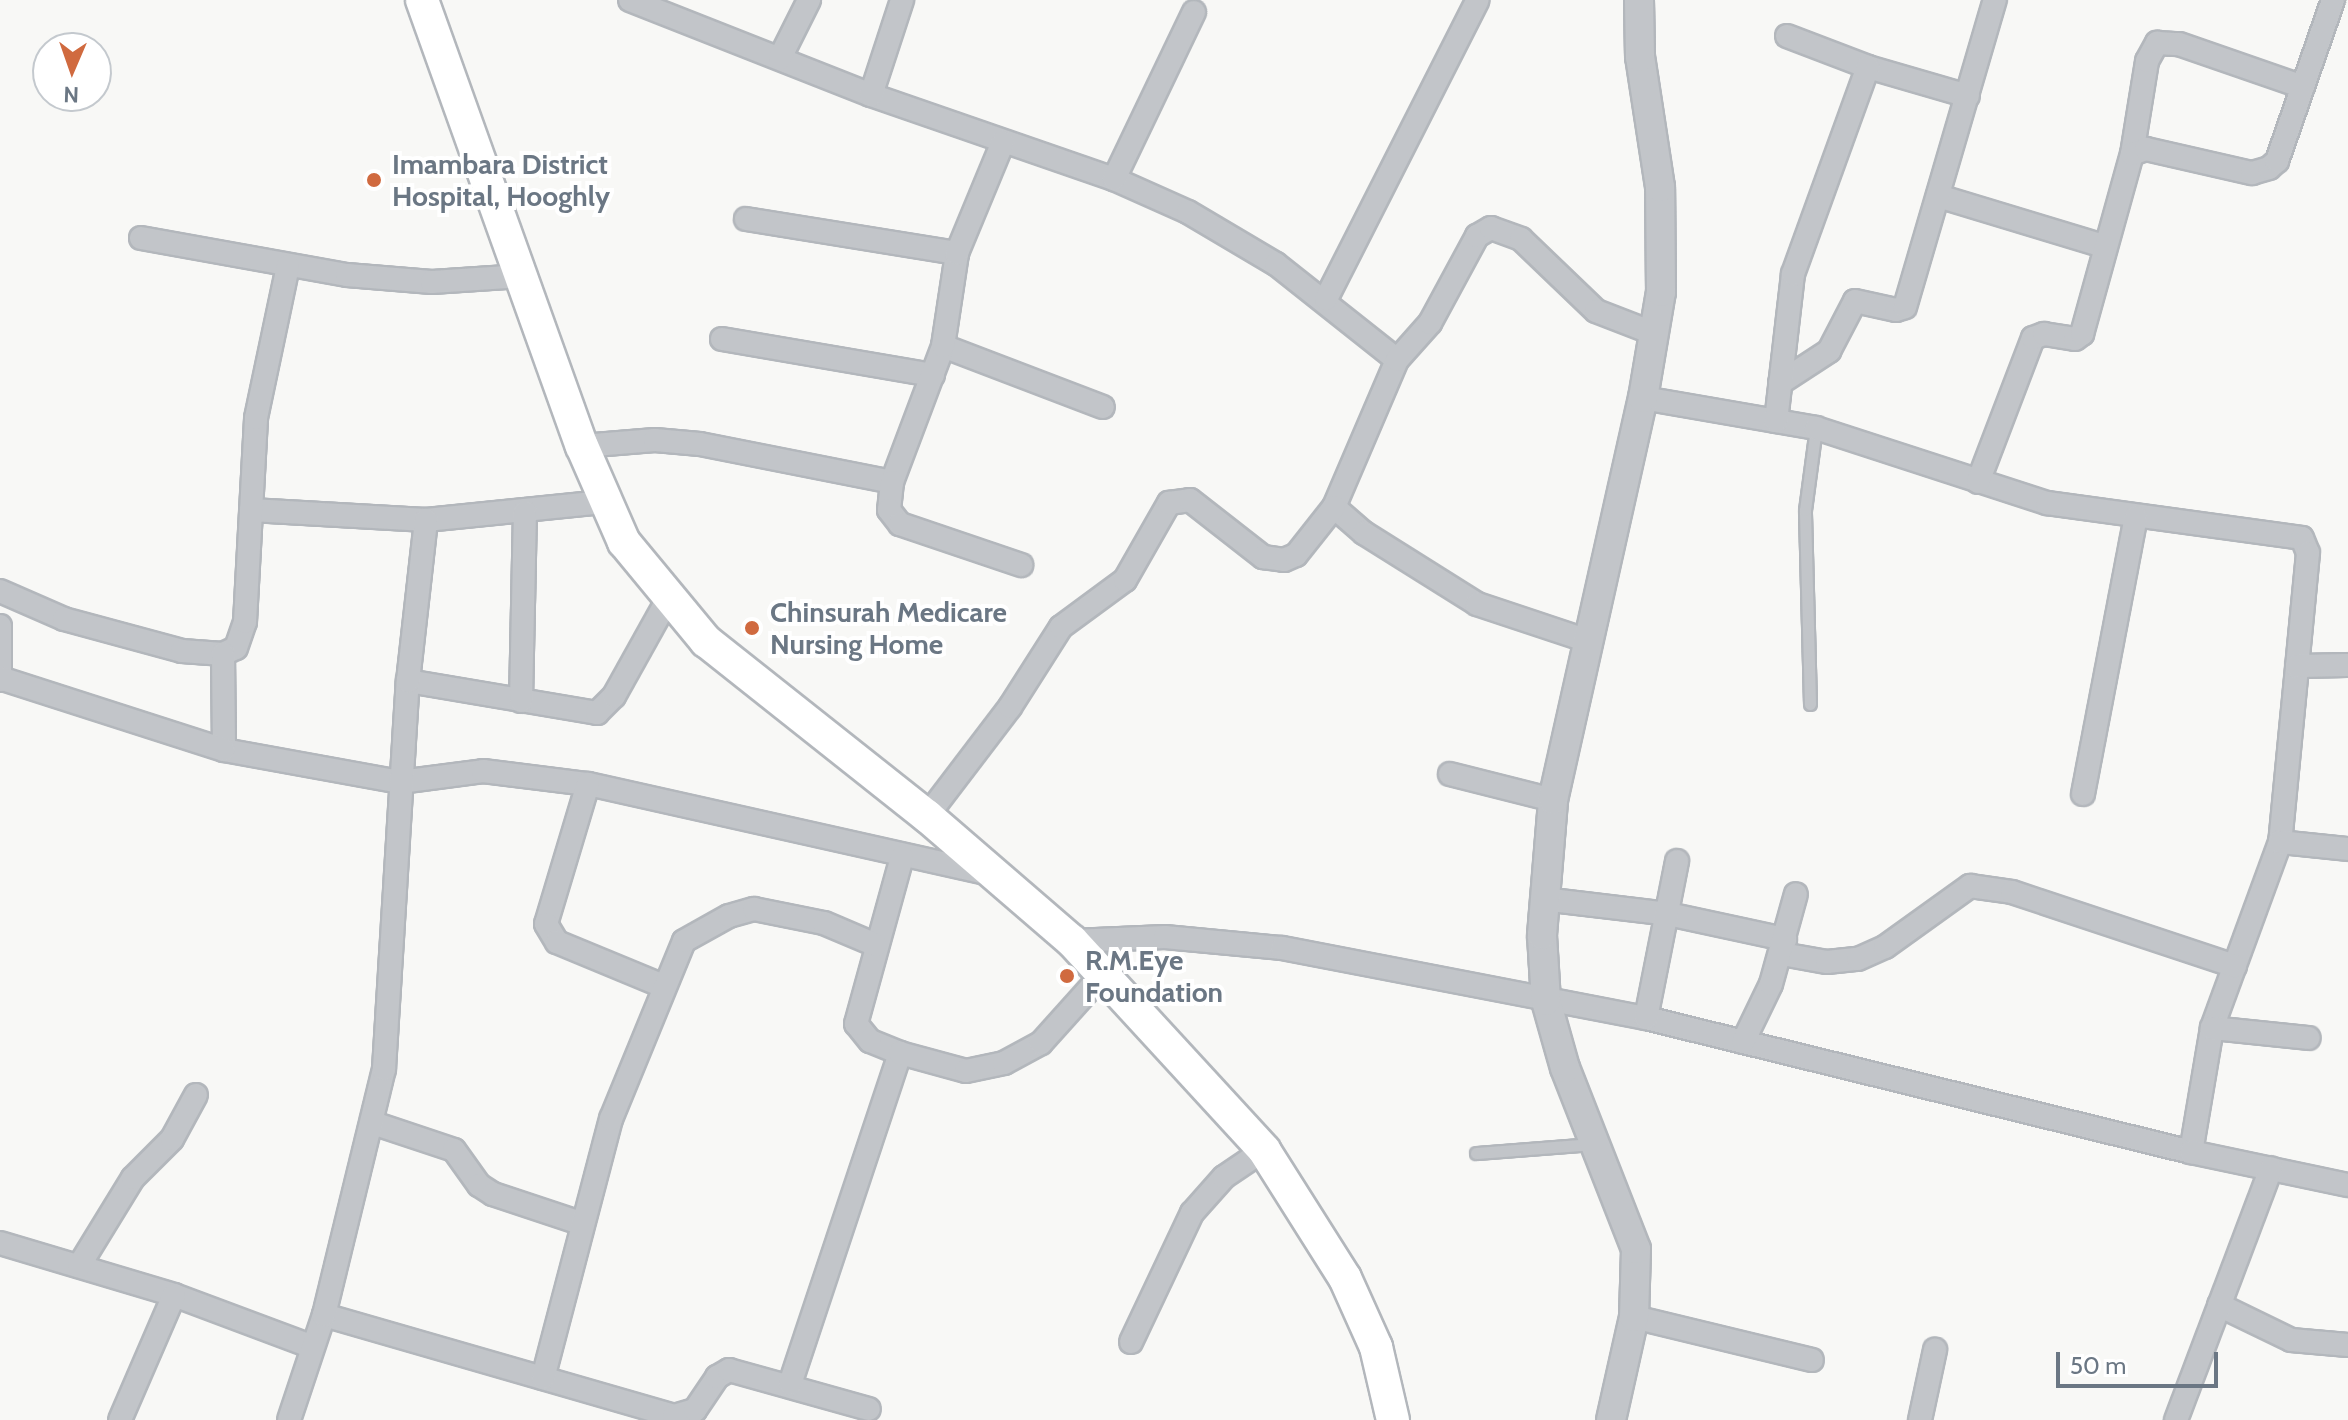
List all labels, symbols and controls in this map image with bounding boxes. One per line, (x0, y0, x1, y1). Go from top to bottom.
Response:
north arrow (32, 32, 112, 112)
text: N (63, 81, 79, 108)
place label: Imambara District Hospital, Hooghly (392, 147, 610, 213)
marker: Imambara District Hospital, Hooghly (363, 169, 385, 191)
place label: Chinsurah Medicare Nursing Home (770, 595, 1007, 661)
marker: Chinsurah Medicare Nursing Home (741, 617, 763, 639)
place label: R.M.Eye Foundation (1085, 943, 1223, 1009)
marker: R.M.Eye Foundation (1056, 965, 1078, 987)
scale bar (2060, 1336, 2222, 1386)
text: 50 m (2070, 1351, 2126, 1380)

